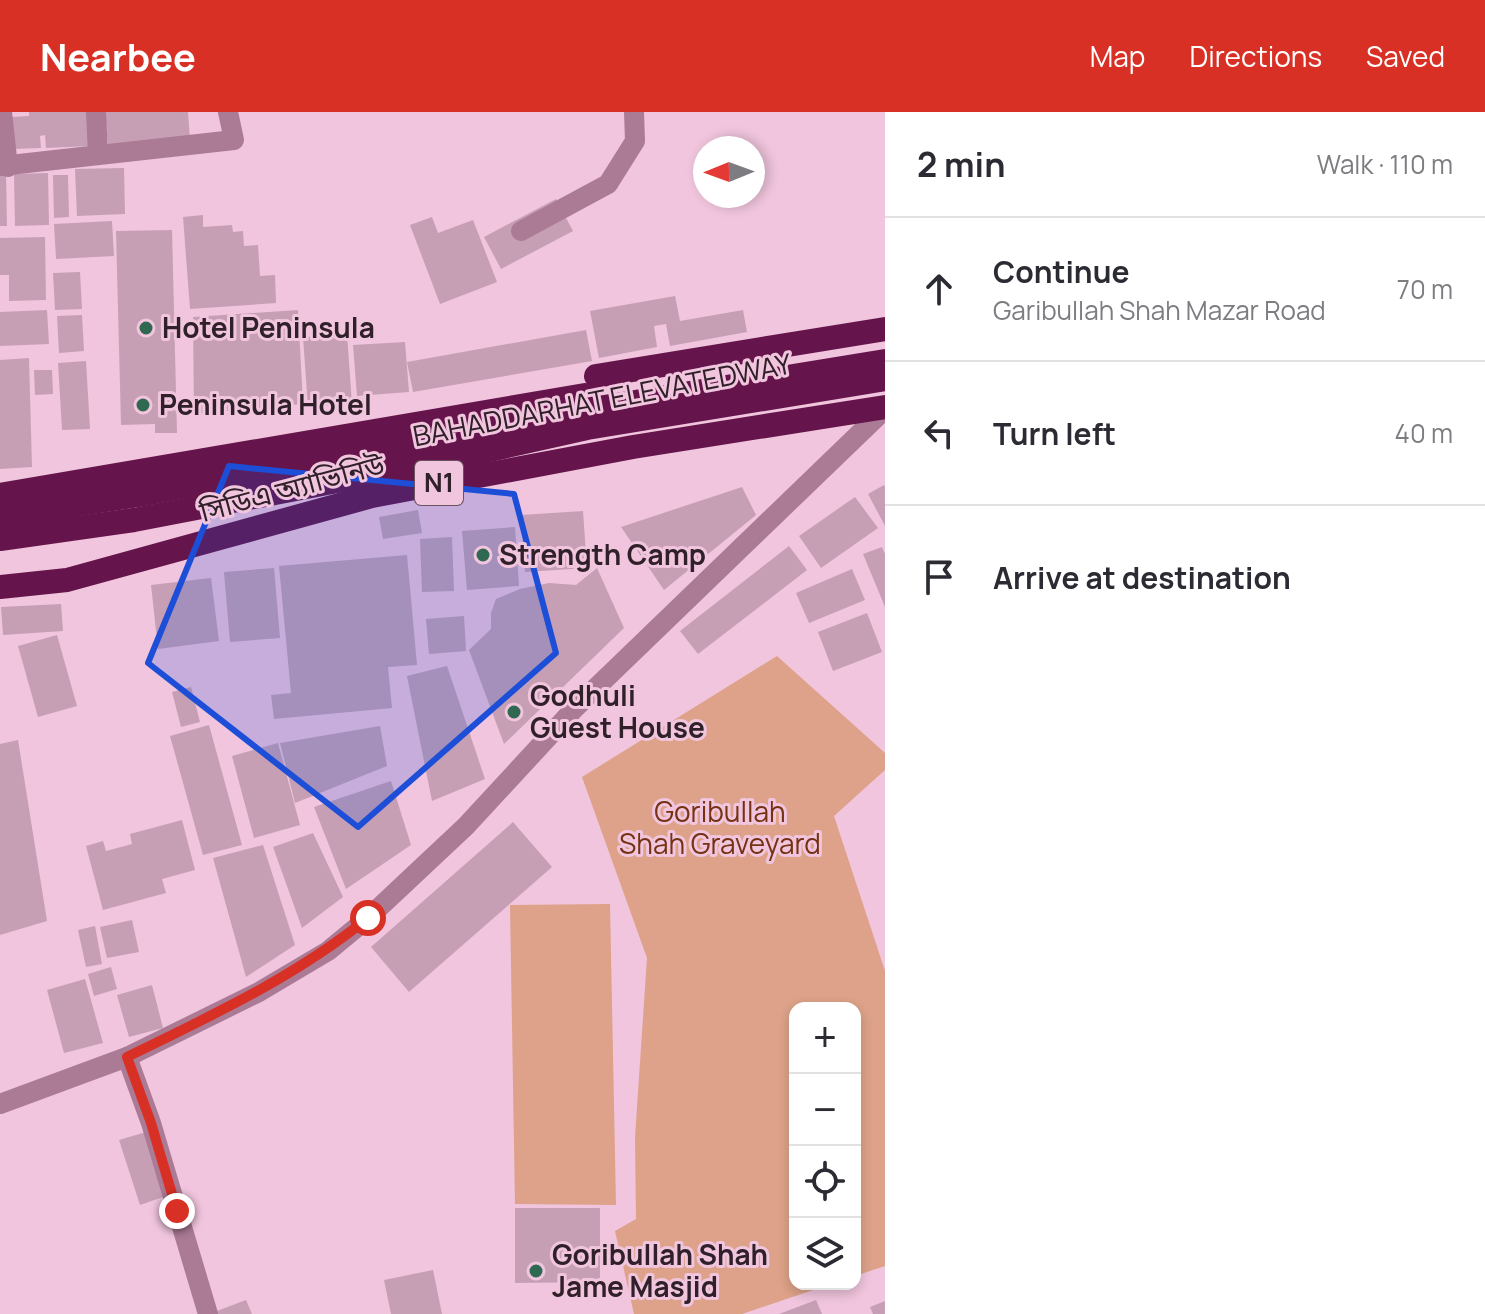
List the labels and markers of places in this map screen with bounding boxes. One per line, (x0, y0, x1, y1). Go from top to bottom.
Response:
place label: Hotel Peninsula (162, 308, 375, 346)
marker: Hotel Peninsula (137, 319, 155, 337)
place label: Peninsula Hotel (159, 385, 372, 423)
marker: Peninsula Hotel (134, 396, 152, 414)
place label: Strength Camp (499, 535, 706, 573)
marker: Strength Camp (474, 546, 492, 564)
place label: Godhuli Guest House (530, 676, 705, 746)
marker: Godhuli Guest House (505, 703, 523, 721)
place label: Goribullah Shah Jame Masjid (552, 1235, 768, 1305)
marker: Goribullah Shah Jame Masjid (527, 1262, 545, 1280)

